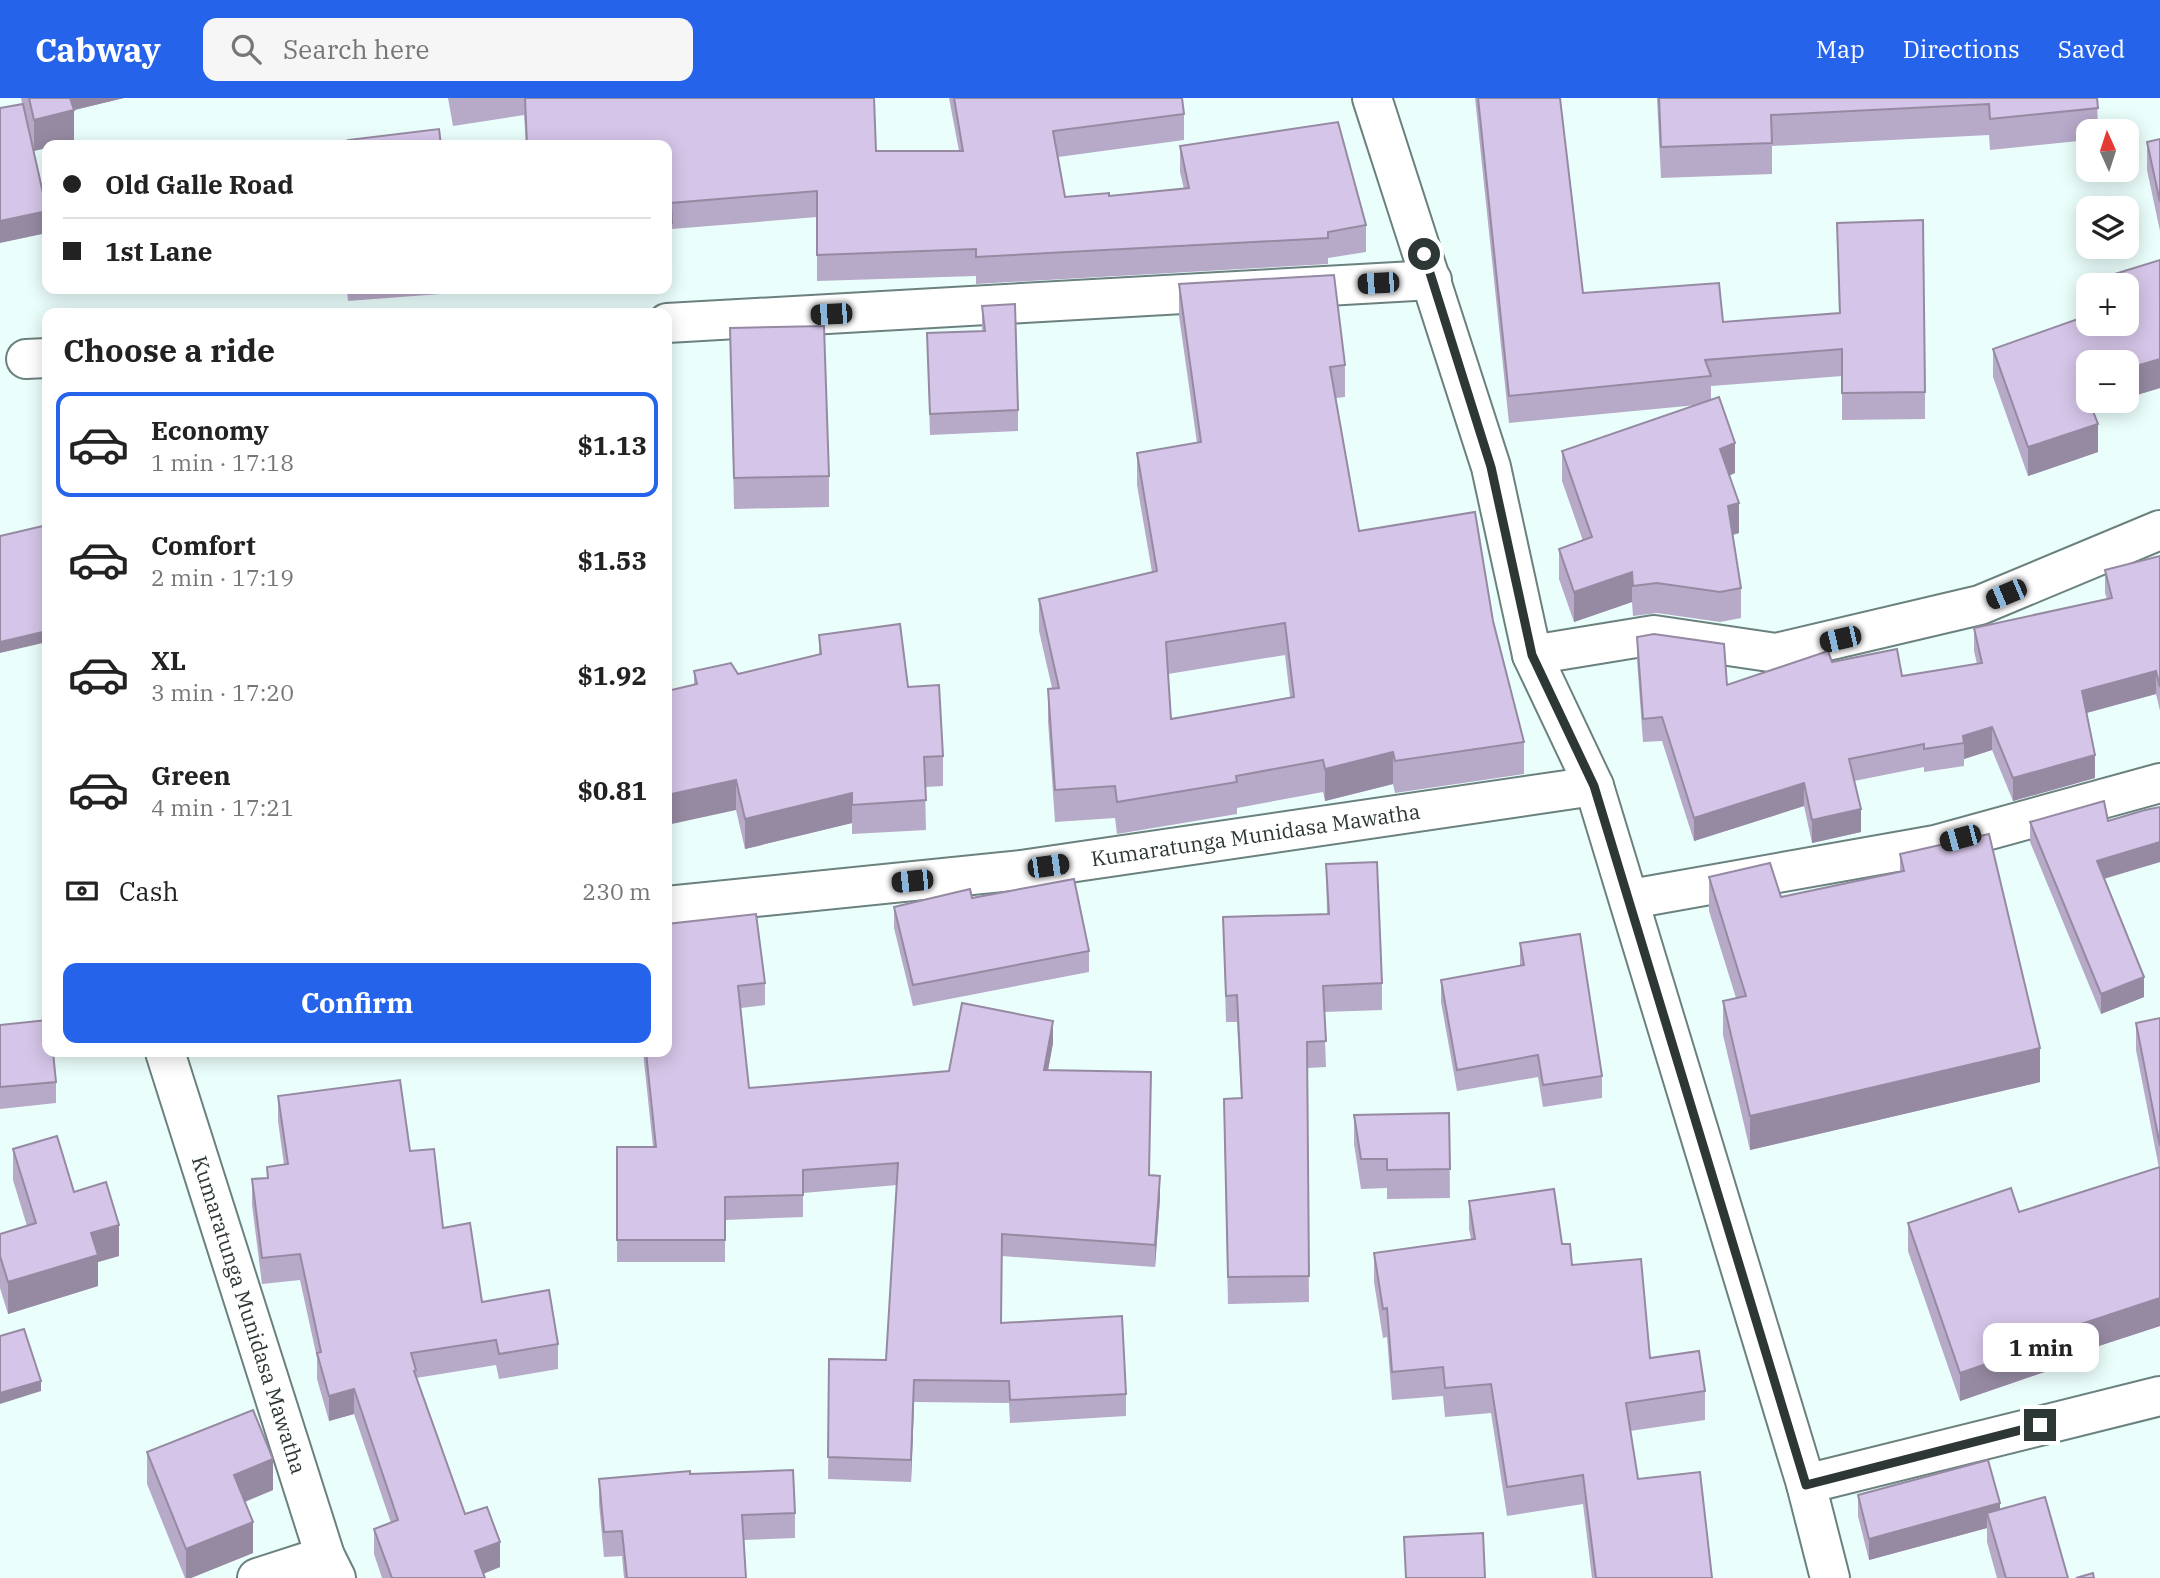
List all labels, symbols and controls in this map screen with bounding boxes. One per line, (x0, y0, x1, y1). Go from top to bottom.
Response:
search box (203, 18, 693, 81)
text: Cabway (35, 28, 161, 71)
icon: search (227, 30, 265, 68)
text: Search here (283, 32, 429, 66)
text: Map (1816, 33, 1865, 65)
text: Directions (1903, 33, 2020, 65)
text: Saved (2058, 33, 2125, 65)
north arrow (2076, 119, 2138, 182)
map controls (2076, 119, 2139, 413)
text: Old Galle Road (105, 167, 294, 201)
button: layers (2076, 196, 2139, 259)
text: 1st Lane (105, 234, 213, 268)
route start (1408, 238, 1440, 270)
car (1357, 271, 1400, 295)
button: + (2076, 273, 2139, 336)
car (810, 302, 853, 326)
text: Choose a ride (63, 329, 275, 371)
button: − (2076, 350, 2139, 413)
icon: car (67, 413, 130, 476)
text: Economy (151, 413, 269, 447)
text: $1.13 (577, 428, 647, 462)
text: 1 min · 17:18 (151, 447, 294, 477)
icon: car (67, 528, 130, 591)
text: Comfort (151, 528, 256, 562)
text: $1.53 (577, 543, 647, 577)
text: 2 min · 17:19 (151, 562, 294, 592)
car (1983, 576, 2030, 612)
car (1818, 624, 1863, 654)
icon: car (67, 643, 130, 706)
text: XL (151, 643, 186, 677)
text: $1.92 (577, 658, 647, 692)
text: 3 min · 17:20 (151, 677, 294, 707)
icon: car (67, 758, 130, 821)
text: Green (151, 758, 231, 792)
text: $0.81 (577, 773, 647, 807)
text: 4 min · 17:21 (151, 792, 294, 822)
street label: Kumaratunga Munidasa Mawatha (1089, 797, 1422, 873)
car (1937, 822, 1984, 854)
car (1026, 853, 1071, 879)
car (891, 868, 934, 894)
icon: cash (63, 872, 101, 910)
text: Cash (119, 874, 179, 908)
text: 230 m (582, 876, 651, 906)
button: Confirm (63, 963, 651, 1043)
street label: Kumaratunga Munidasa Mawatha (186, 1152, 313, 1477)
callout: 1 min (1982, 1324, 2098, 1372)
text: 1 min (2009, 1332, 2073, 1362)
route end (2024, 1409, 2056, 1441)

